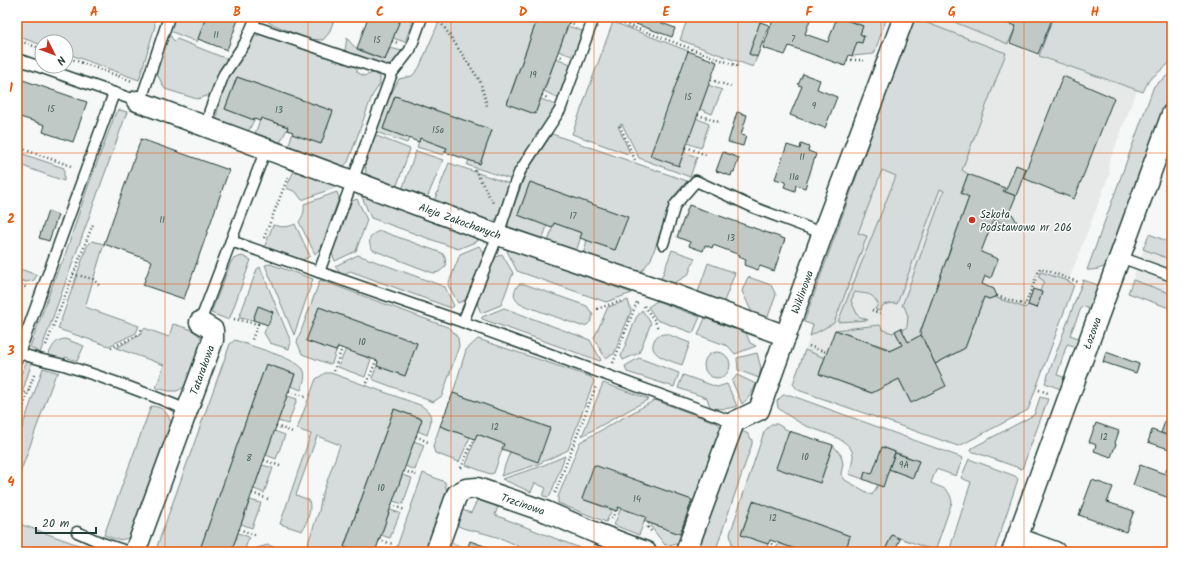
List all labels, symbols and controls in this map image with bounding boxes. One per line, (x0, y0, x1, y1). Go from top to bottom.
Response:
text: A (90, 2, 98, 23)
text: B (233, 2, 241, 23)
text: C (376, 2, 384, 23)
text: D (519, 2, 528, 23)
text: E (662, 2, 670, 23)
text: F (805, 2, 813, 23)
text: G (948, 2, 956, 23)
text: H (1091, 2, 1100, 23)
house number: 11 (213, 28, 219, 43)
house number: 7 (791, 32, 796, 47)
house number: 15 (373, 33, 382, 48)
north arrow (34, 34, 74, 74)
text: N (52, 51, 70, 69)
house number: 19 (529, 68, 537, 83)
text: 1 (9, 78, 13, 99)
house number: 15 (684, 90, 693, 105)
house number: 9 (812, 99, 817, 114)
house number: 15 (47, 102, 56, 117)
house number: 13 (275, 103, 283, 118)
house number: 15a (432, 123, 444, 138)
house number: 11 (799, 150, 805, 165)
house number: 11a (789, 170, 799, 185)
street label: Aleja Zakochanych (416, 199, 504, 245)
place label: Szkoła Podstawowa nr 206 (980, 206, 1072, 237)
text: 2 (7, 209, 15, 230)
house number: 17 (570, 209, 577, 224)
house number: 11 (159, 213, 165, 228)
marker: Szkoła Podstawowa nr 206 (967, 215, 977, 225)
house number: 13 (727, 231, 735, 246)
house number: 9 (967, 260, 972, 275)
street label: Wiklinowa (787, 268, 819, 317)
street label: Łozowa (1079, 315, 1107, 352)
house number: 10 (358, 335, 366, 350)
text: 3 (6, 341, 15, 362)
street label: Tatarakowa (186, 343, 220, 398)
house number: 12 (491, 420, 499, 435)
house number: 12 (1100, 430, 1108, 445)
house number: 10 (801, 450, 809, 465)
house number: 8 (246, 451, 252, 466)
house number: 9A (899, 458, 909, 473)
text: 4 (7, 472, 15, 493)
house number: 10 (377, 481, 385, 496)
street label: Trzcinowa (498, 489, 547, 521)
house number: 14 (633, 492, 641, 507)
scale bar (36, 509, 96, 535)
house number: 12 (769, 511, 777, 526)
text: 20 m (42, 514, 70, 533)

